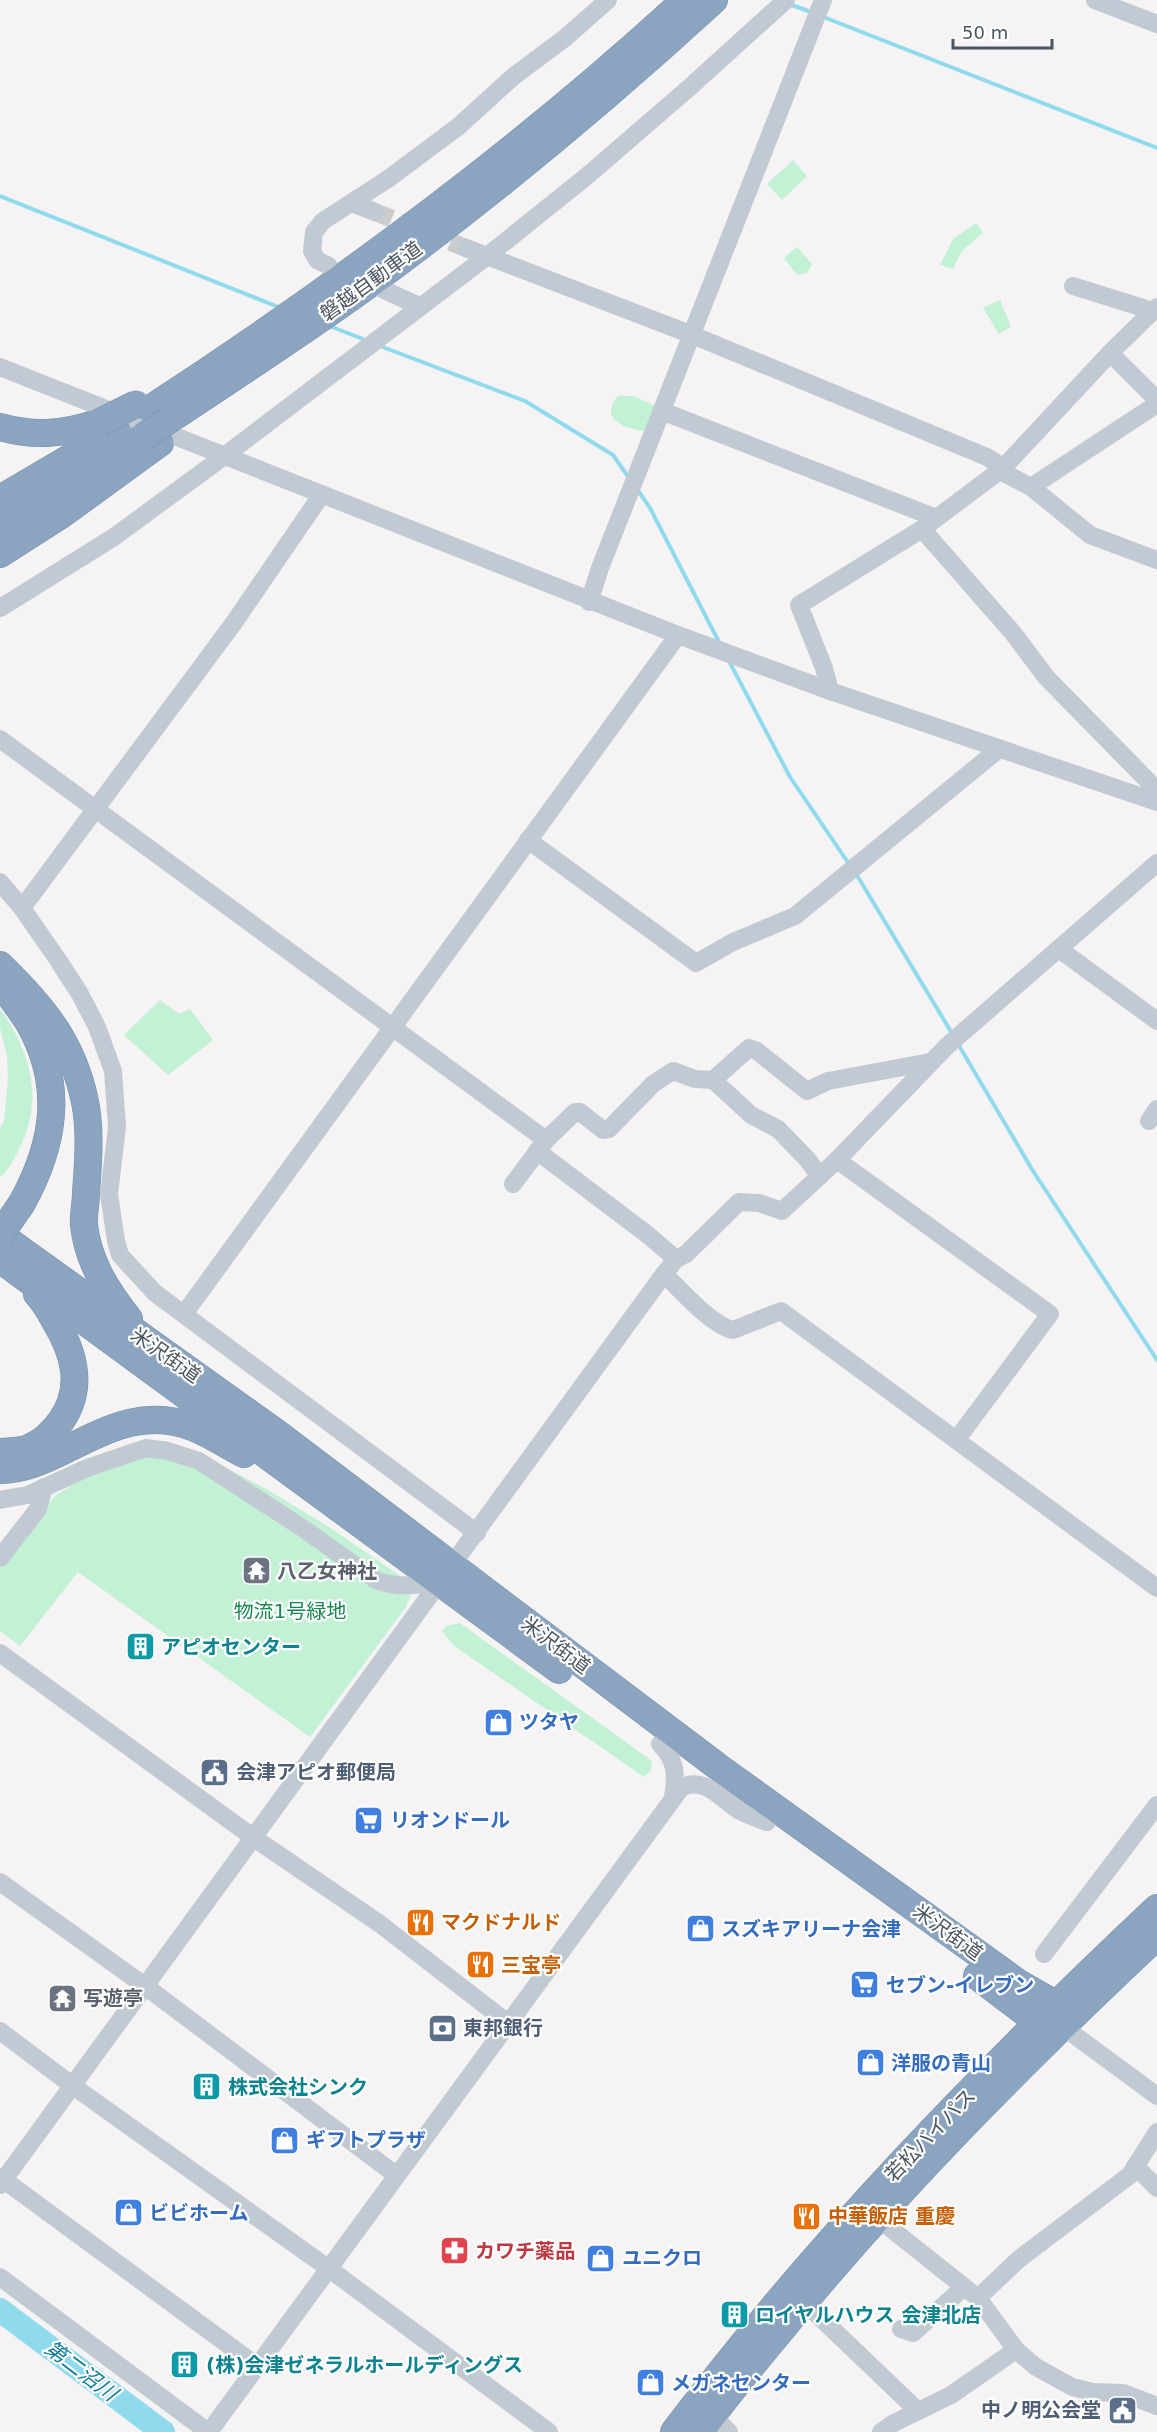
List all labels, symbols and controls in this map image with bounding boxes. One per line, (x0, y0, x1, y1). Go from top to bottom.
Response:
scale bar (953, 12, 1052, 50)
text: 50 m (962, 22, 1008, 43)
street label: 磐越自動車道 (315, 236, 427, 326)
street label: 米沢街道 (126, 1322, 206, 1388)
temple icon: 八乙女神社 (240, 1555, 272, 1587)
place label: 八乙女神社 (277, 1559, 377, 1583)
park label: 物流1号緑地 (234, 1599, 346, 1623)
street label: 米沢街道 (517, 1611, 595, 1679)
building icon: アピオセンター (124, 1631, 156, 1663)
place label: アピオセンター (161, 1635, 301, 1659)
shop icon: ツタヤ (482, 1706, 514, 1738)
place label: ツタヤ (519, 1710, 579, 1734)
public building icon: 会津アピオ郵便局 (199, 1756, 231, 1788)
place label: 会津アピオ郵便局 (236, 1760, 396, 1784)
supermarket icon: リオンドール (353, 1804, 385, 1836)
place label: リオンドール (390, 1808, 510, 1832)
street label: 米沢街道 (909, 1899, 987, 1965)
restaurant icon: マクドナルド (404, 1906, 436, 1938)
place label: マクドナルド (441, 1910, 561, 1934)
shop icon: スズキアリーナ会津 (684, 1913, 716, 1945)
place label: スズキアリーナ会津 (721, 1917, 901, 1941)
restaurant icon: 三宝亭 (464, 1949, 496, 1981)
place label: 三宝亭 (501, 1953, 561, 1977)
supermarket icon: セブン-イレブン (849, 1969, 881, 2001)
place label: セブン-イレブン (886, 1973, 1034, 1997)
temple icon: 写遊亭 (46, 1982, 78, 2014)
place label: 写遊亭 (83, 1986, 143, 2010)
bank icon: 東邦銀行 (426, 2012, 458, 2044)
place label: 東邦銀行 (463, 2016, 543, 2040)
shop icon: 洋服の青山 (854, 2047, 886, 2079)
place label: 洋服の青山 (891, 2051, 991, 2075)
building icon: 株式会社シンク (191, 2071, 223, 2103)
place label: 株式会社シンク (228, 2075, 368, 2099)
street label: 若松バイパス (880, 2084, 980, 2186)
shop icon: ギフトプラザ (269, 2124, 301, 2156)
place label: ギフトプラザ (306, 2128, 426, 2152)
shop icon: ビビホーム (112, 2197, 144, 2229)
restaurant icon: 中華飯店 重慶 (791, 2200, 823, 2232)
place label: ビビホーム (149, 2201, 248, 2225)
place label: 中華飯店 重慶 (828, 2204, 955, 2228)
pharmacy icon: カワチ薬品 (438, 2235, 470, 2267)
place label: カワチ薬品 (475, 2239, 575, 2263)
shop icon: ユニクロ (585, 2242, 617, 2274)
place label: ユニクロ (622, 2246, 702, 2270)
building icon: ロイヤルハウス 会津北店 (718, 2299, 750, 2331)
place label: ロイヤルハウス 会津北店 (755, 2303, 981, 2327)
water label: 第二沼川 (40, 2336, 123, 2407)
building icon: (株)会津ゼネラルホールディングス (169, 2349, 201, 2381)
place label: (株)会津ゼネラルホールディングス (206, 2353, 523, 2377)
shop icon: メガネセンター (634, 2367, 666, 2399)
place label: メガネセンター (671, 2371, 811, 2395)
public building icon: 中ノ明公会堂 (1106, 2394, 1138, 2426)
place label: 中ノ明公会堂 (981, 2398, 1101, 2422)

